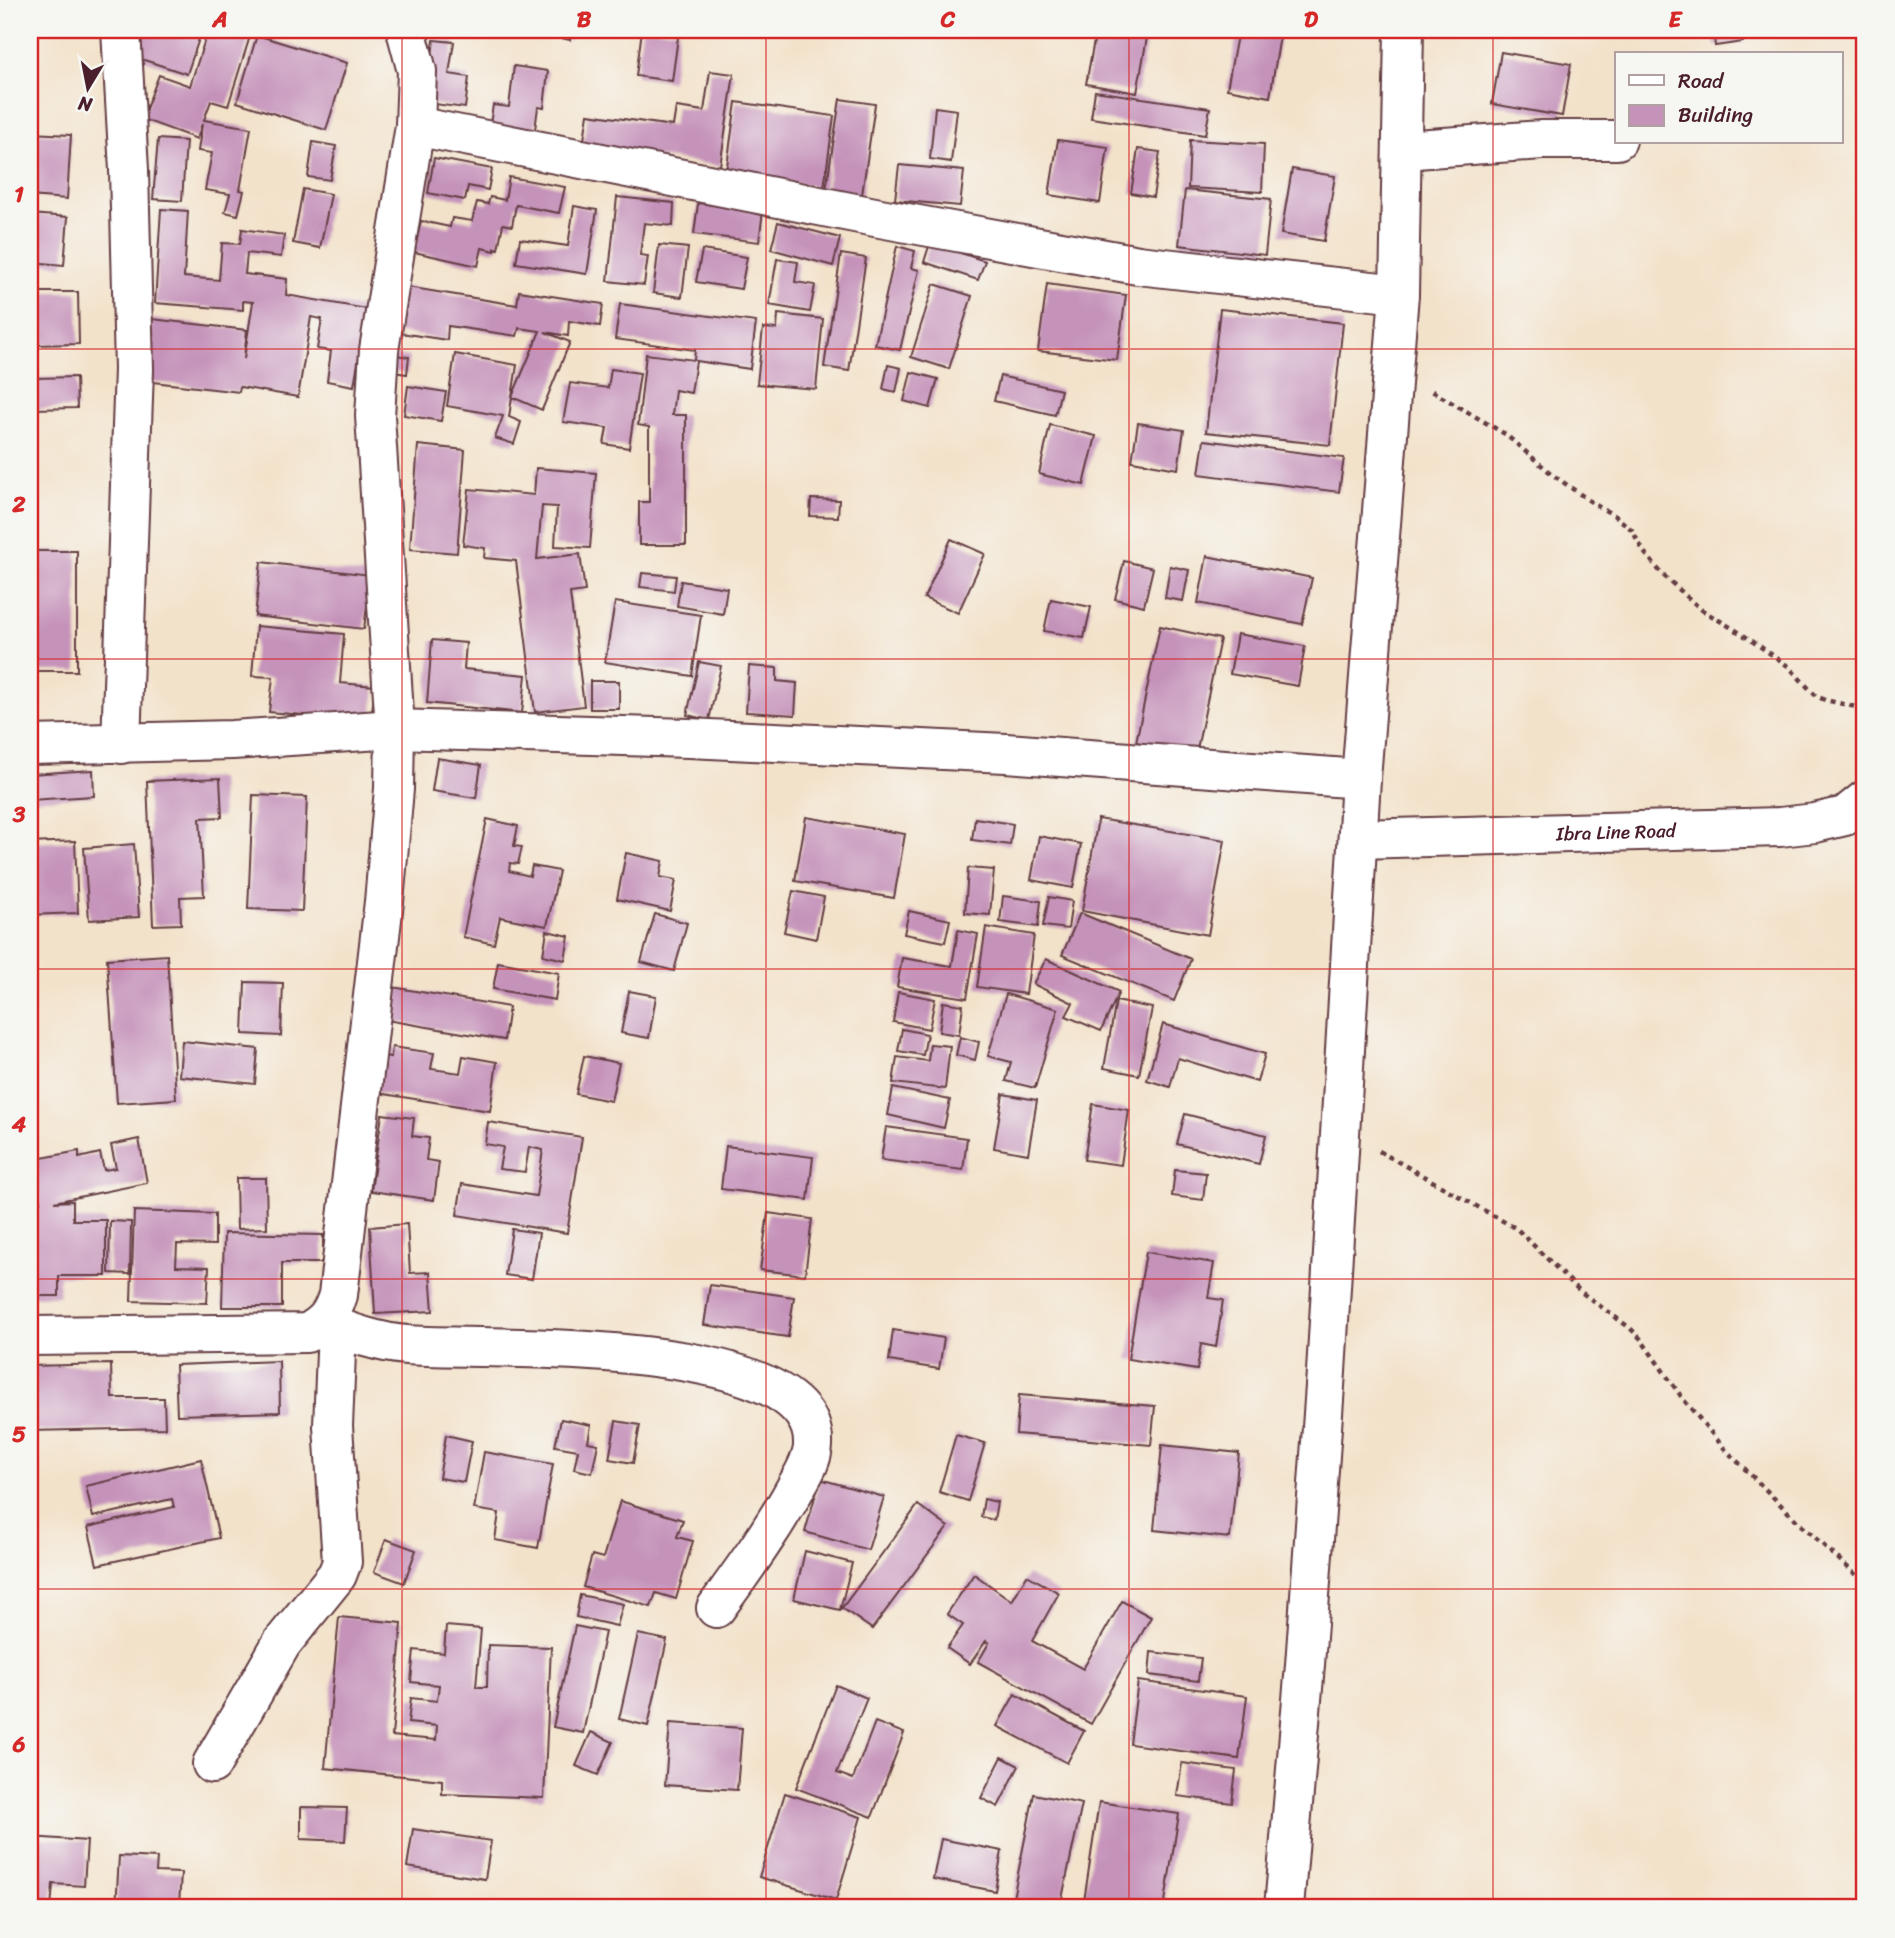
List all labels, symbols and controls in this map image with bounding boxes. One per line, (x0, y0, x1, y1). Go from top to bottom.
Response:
text: A (211, 0, 228, 40)
text: B (577, 0, 592, 40)
text: C (940, 0, 956, 40)
text: D (1304, 0, 1319, 40)
text: E (1669, 0, 1684, 40)
north arrow (52, 52, 122, 122)
legend (1615, 52, 1842, 144)
text: Road (1678, 62, 1725, 100)
text: N (75, 87, 95, 122)
text: Building (1678, 96, 1754, 134)
text: 1 (14, 174, 24, 215)
text: 2 (11, 484, 26, 525)
text: 3 (12, 794, 26, 835)
street label: Ibra Line Road (1555, 813, 1678, 850)
text: 4 (11, 1104, 27, 1145)
text: 5 (12, 1414, 26, 1455)
text: 6 (11, 1724, 26, 1765)

